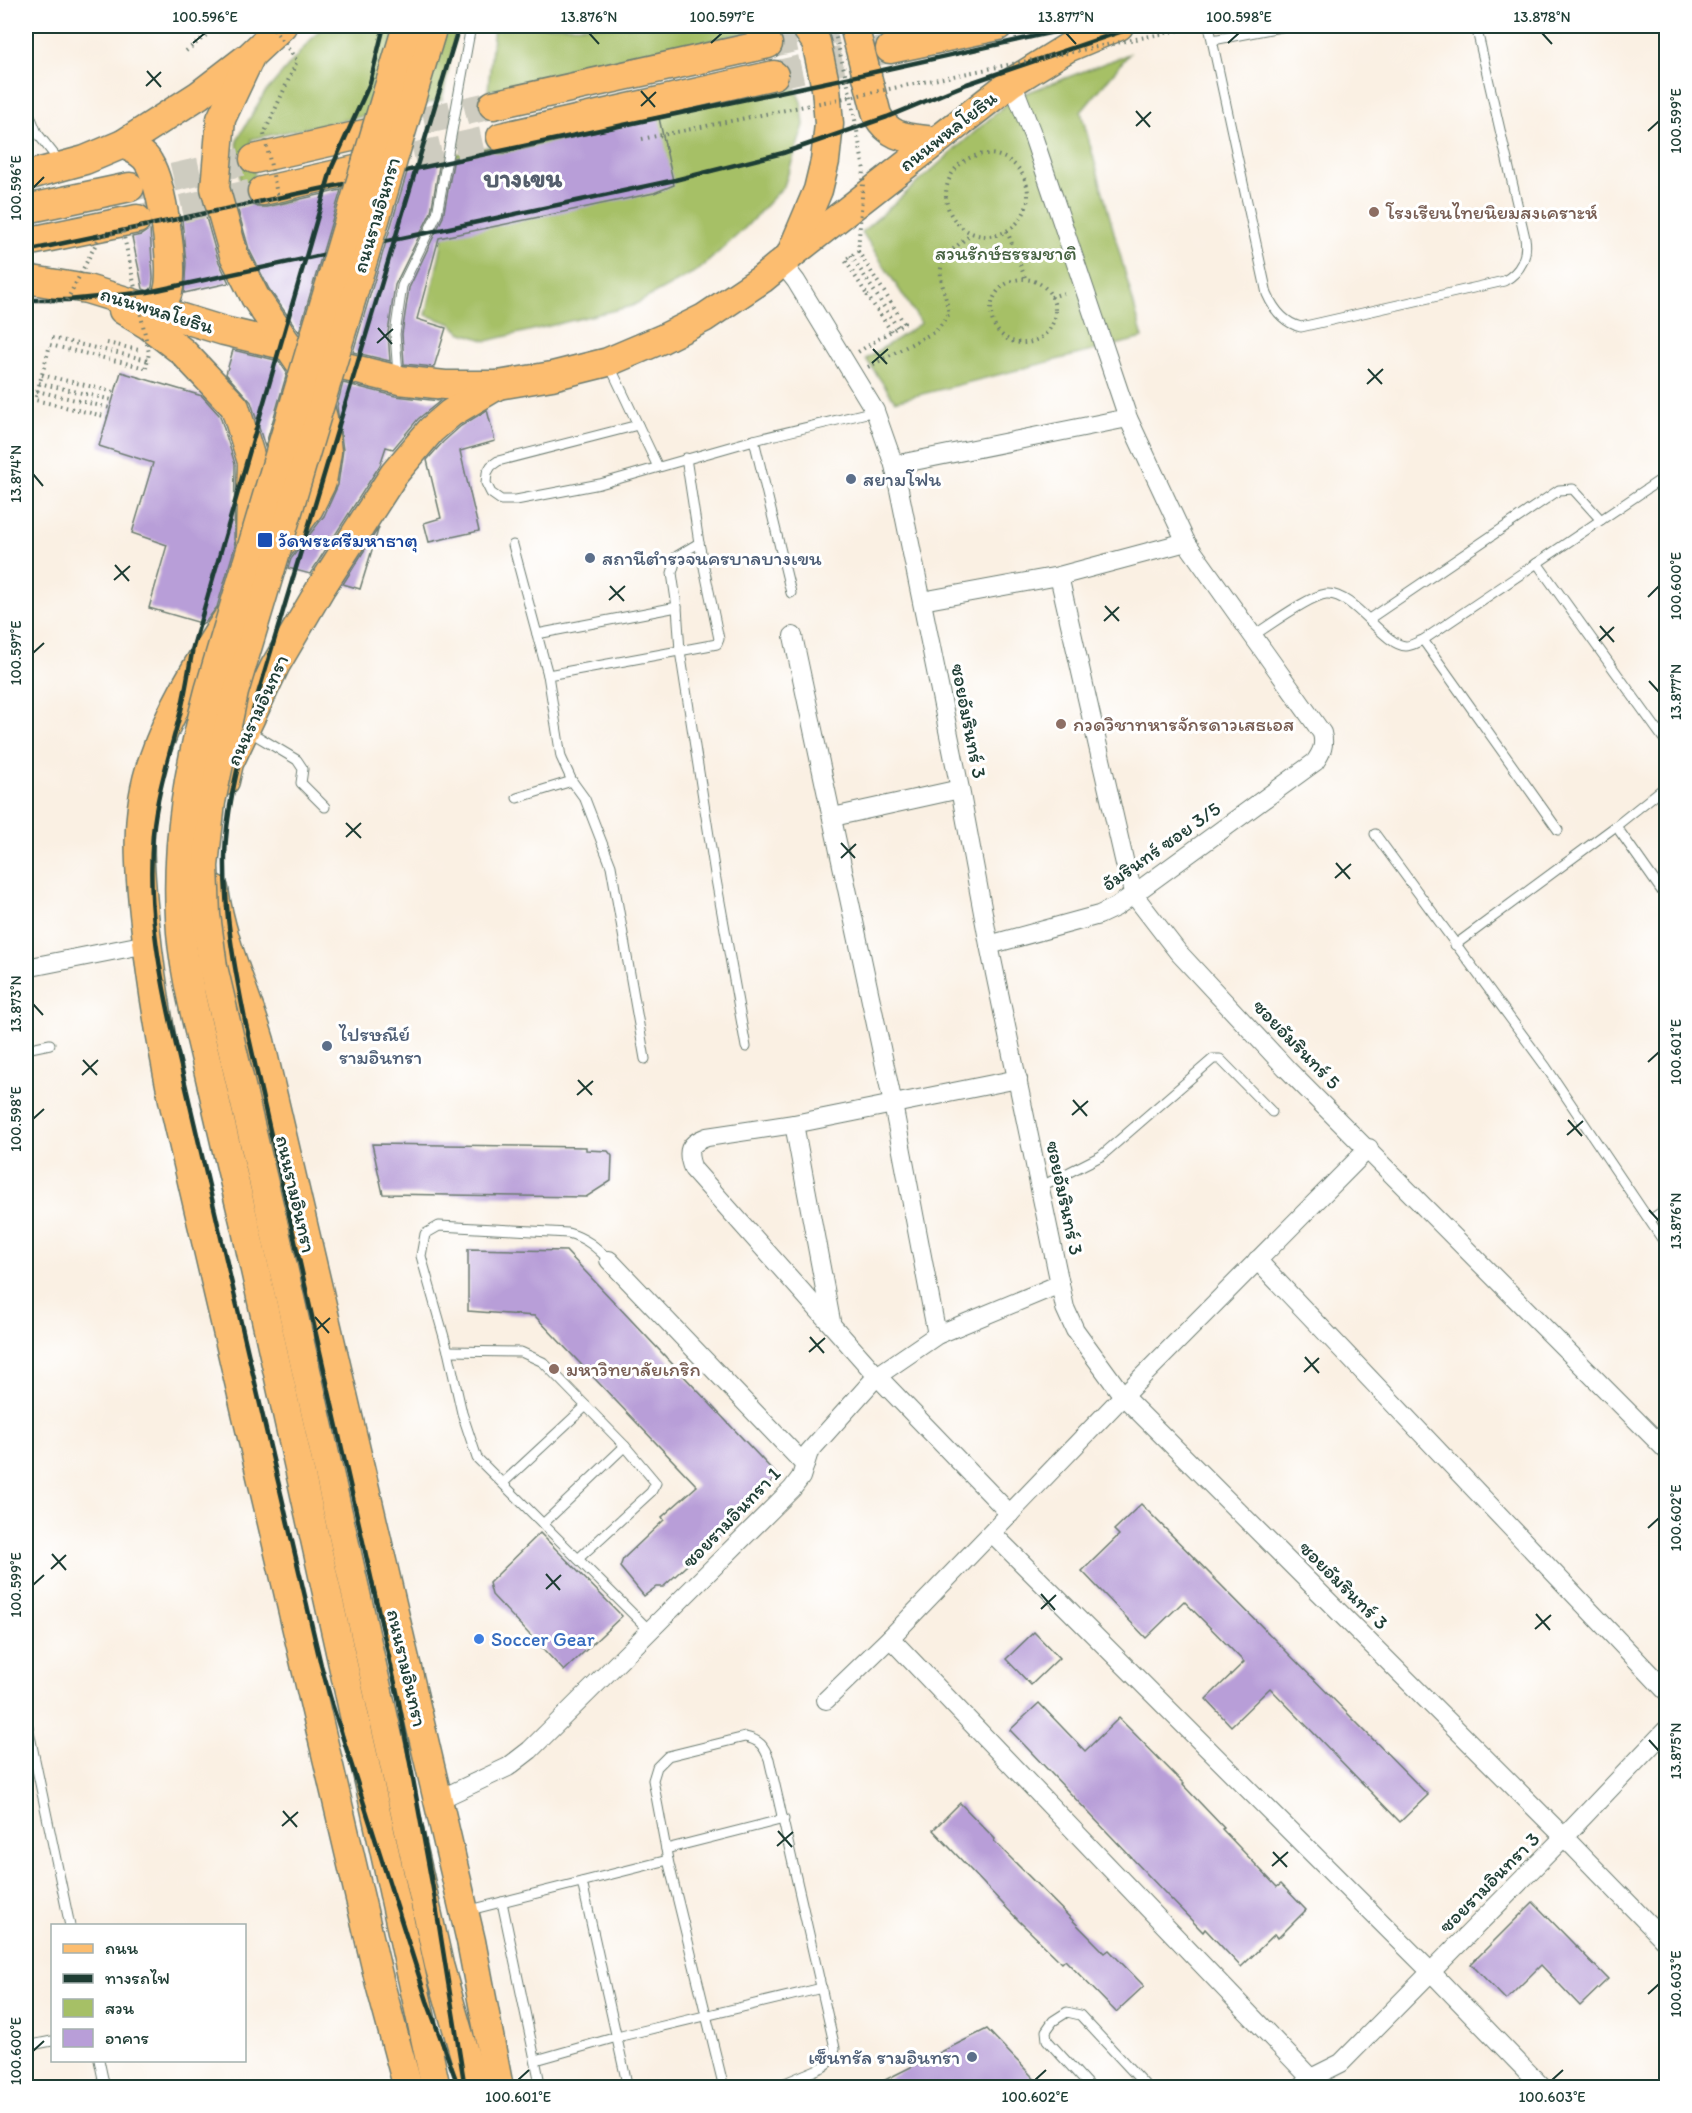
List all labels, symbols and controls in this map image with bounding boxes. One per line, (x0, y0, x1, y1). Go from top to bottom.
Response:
text: 100.596°E (172, 8, 238, 26)
text: 13.876°N (561, 8, 617, 26)
text: 100.597°E (690, 8, 755, 26)
text: 13.877°N (1038, 8, 1094, 26)
text: 100.598°E (1206, 8, 1272, 26)
text: 13.878°N (1513, 8, 1571, 26)
street label: ถนนพหลโยธิน (894, 85, 1002, 177)
text: 100.599°E (1667, 88, 1685, 154)
street label: ถนนรามอินทรา (347, 154, 405, 276)
text: 100.596°E (7, 155, 25, 221)
district label: บางเขน (483, 162, 563, 194)
place label: โรงเรียนไทยนิยมสงเคราะห์ (1385, 200, 1598, 224)
marker: โรงเรียนไทยนิยมสงเคราะห์ (1367, 205, 1381, 219)
park label: สวนรักษ์ธรรมชาติ (935, 241, 1077, 265)
street label: ถนนพหลโยธิน (97, 281, 217, 339)
text: 13.874°N (7, 445, 25, 503)
place label: สยามโฟน (863, 467, 941, 491)
marker: สยามโฟน (844, 472, 858, 486)
place label: วัดพระศรีมหาธาตุ (278, 528, 418, 553)
marker: วัดพระศรีมหาธาตุ (256, 531, 274, 549)
place label: สถานีตำรวจนครบาลบางเขน (602, 546, 822, 570)
marker: สถานีตำรวจนครบาลบางเขน (583, 551, 597, 565)
text: 100.600°E (1667, 552, 1685, 620)
text: 100.597°E (7, 621, 25, 686)
street label: ถนนรามอินทรา (221, 651, 293, 769)
street label: ซอยอัมรินทร์ 3 (946, 662, 992, 780)
text: 13.877°N (1667, 664, 1685, 720)
place label: กวดวิชาทหารจักรดาวเสธเอส (1073, 712, 1294, 736)
marker: กวดวิชาทหารจักรดาวเสธเอส (1054, 717, 1068, 731)
street label: อัมรินทร์ ซอย 3/5 (1097, 796, 1225, 896)
text: 13.873°N (7, 975, 25, 1033)
street label: ซอยอัมรินทร์ 5 (1248, 994, 1346, 1094)
text: 100.601°E (1667, 1019, 1685, 1085)
place label: ไปรษณีย์ รามอินทรา (338, 1022, 422, 1069)
marker: ไปรษณีย์ รามอินทรา (320, 1039, 334, 1053)
text: 100.598°E (7, 1086, 25, 1152)
street label: ถนนรามอินทรา (271, 1133, 321, 1255)
street label: ซอยอัมรินทร์ 3 (1041, 1139, 1089, 1257)
text: 13.876°N (1667, 1193, 1685, 1249)
place label: มหาวิทยาลัยเกริก (566, 1357, 701, 1381)
marker: มหาวิทยาลัยเกริก (547, 1362, 561, 1376)
street label: ซอยรามอินทรา 1 (677, 1461, 785, 1573)
text: 100.602°E (1667, 1485, 1685, 1551)
street label: ซอยอัมรินทร์ 3 (1294, 1535, 1394, 1635)
text: 100.599°E (7, 1552, 25, 1618)
street label: ถนนรามอินทรา (382, 1607, 432, 1729)
place label: Soccer Gear (491, 1627, 595, 1651)
marker: Soccer Gear (472, 1632, 486, 1646)
text: 13.875°N (1667, 1723, 1685, 1779)
street label: ซอยรามอินทรา 3 (1434, 1826, 1545, 1937)
legend (51, 1924, 246, 2062)
text: ถนน (105, 1937, 139, 1959)
text: 100.603°E (1667, 1950, 1685, 2018)
text: ทางรถไฟ (105, 1967, 170, 1989)
text: สวน (105, 1997, 135, 2019)
text: 100.600°E (7, 2017, 25, 2085)
text: อาคาร (105, 2027, 149, 2049)
place label: เซ็นทรัล รามอินทรา (808, 2045, 960, 2069)
marker: เซ็นทรัล รามอินทรา (965, 2050, 979, 2064)
text: 100.601°E (485, 2088, 551, 2106)
text: 100.602°E (1002, 2088, 1068, 2106)
text: 100.603°E (1518, 2088, 1586, 2106)

